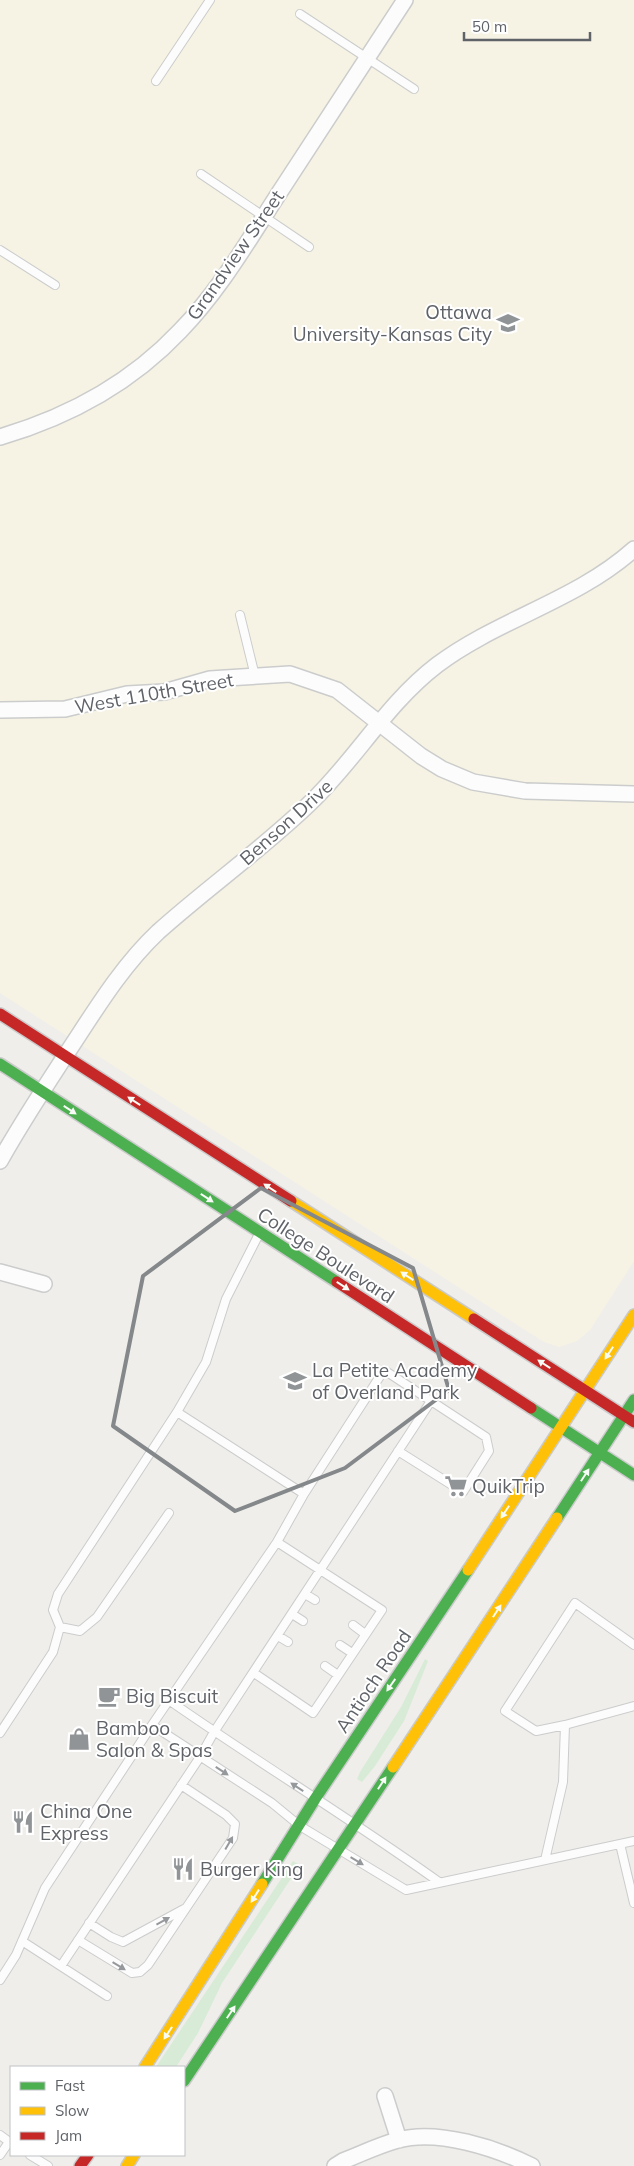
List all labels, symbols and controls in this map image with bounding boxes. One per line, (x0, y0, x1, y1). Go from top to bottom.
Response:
scale bar (464, 10, 590, 42)
text: 50 m (472, 17, 507, 36)
street label: Grandview Street (181, 185, 289, 325)
place label: Ottawa University-Kansas City (293, 300, 492, 346)
school or university icon: Ottawa University-Kansas City (495, 310, 521, 336)
street label: West 110th Street (73, 667, 236, 719)
street label: Benson Drive (235, 774, 337, 870)
one-way arrow (127, 1096, 140, 1105)
one-way arrow (64, 1105, 77, 1114)
one-way arrow (264, 1184, 277, 1193)
one-way arrow (200, 1193, 213, 1203)
street label: College Boulevard (253, 1202, 399, 1308)
one-way arrow (400, 1272, 414, 1281)
one-way arrow (336, 1282, 350, 1291)
one-way arrow (605, 1346, 614, 1360)
place label: La Petite Academy of Overland Park (312, 1358, 477, 1404)
one-way arrow (537, 1359, 550, 1369)
school or university icon: La Petite Academy of Overland Park (282, 1368, 308, 1394)
one-way arrow (580, 1468, 590, 1481)
supermarket icon: QuikTrip (443, 1473, 469, 1499)
place label: QuikTrip (472, 1474, 545, 1498)
one-way arrow (501, 1506, 510, 1519)
one-way arrow (492, 1605, 502, 1618)
street label: Antioch Road (330, 1625, 416, 1737)
one-way arrow (386, 1679, 396, 1692)
cafe icon: Big Biscuit (96, 1683, 122, 1709)
place label: Big Biscuit (126, 1684, 219, 1708)
place label: Bamboo Salon & Spas (96, 1716, 212, 1762)
shop icon: Bamboo Salon & Spas (66, 1726, 92, 1752)
one-way arrow (215, 1766, 229, 1776)
one-way arrow (377, 1777, 387, 1790)
one-way arrow (290, 1782, 304, 1792)
place label: China One Express (40, 1799, 132, 1845)
restaurant icon: China One Express (10, 1809, 36, 1835)
one-way arrow (225, 1835, 233, 1850)
restaurant icon: Burger King (170, 1856, 196, 1882)
place label: Burger King (200, 1857, 303, 1881)
one-way arrow (350, 1857, 363, 1866)
one-way arrow (251, 1890, 260, 1903)
one-way arrow (156, 1917, 170, 1926)
one-way arrow (113, 1961, 126, 1970)
one-way arrow (226, 2005, 235, 2019)
one-way arrow (163, 2026, 172, 2040)
legend (10, 2066, 185, 2156)
text: Fast (55, 2076, 85, 2095)
text: Slow (55, 2101, 89, 2120)
text: Jam (55, 2126, 82, 2145)

